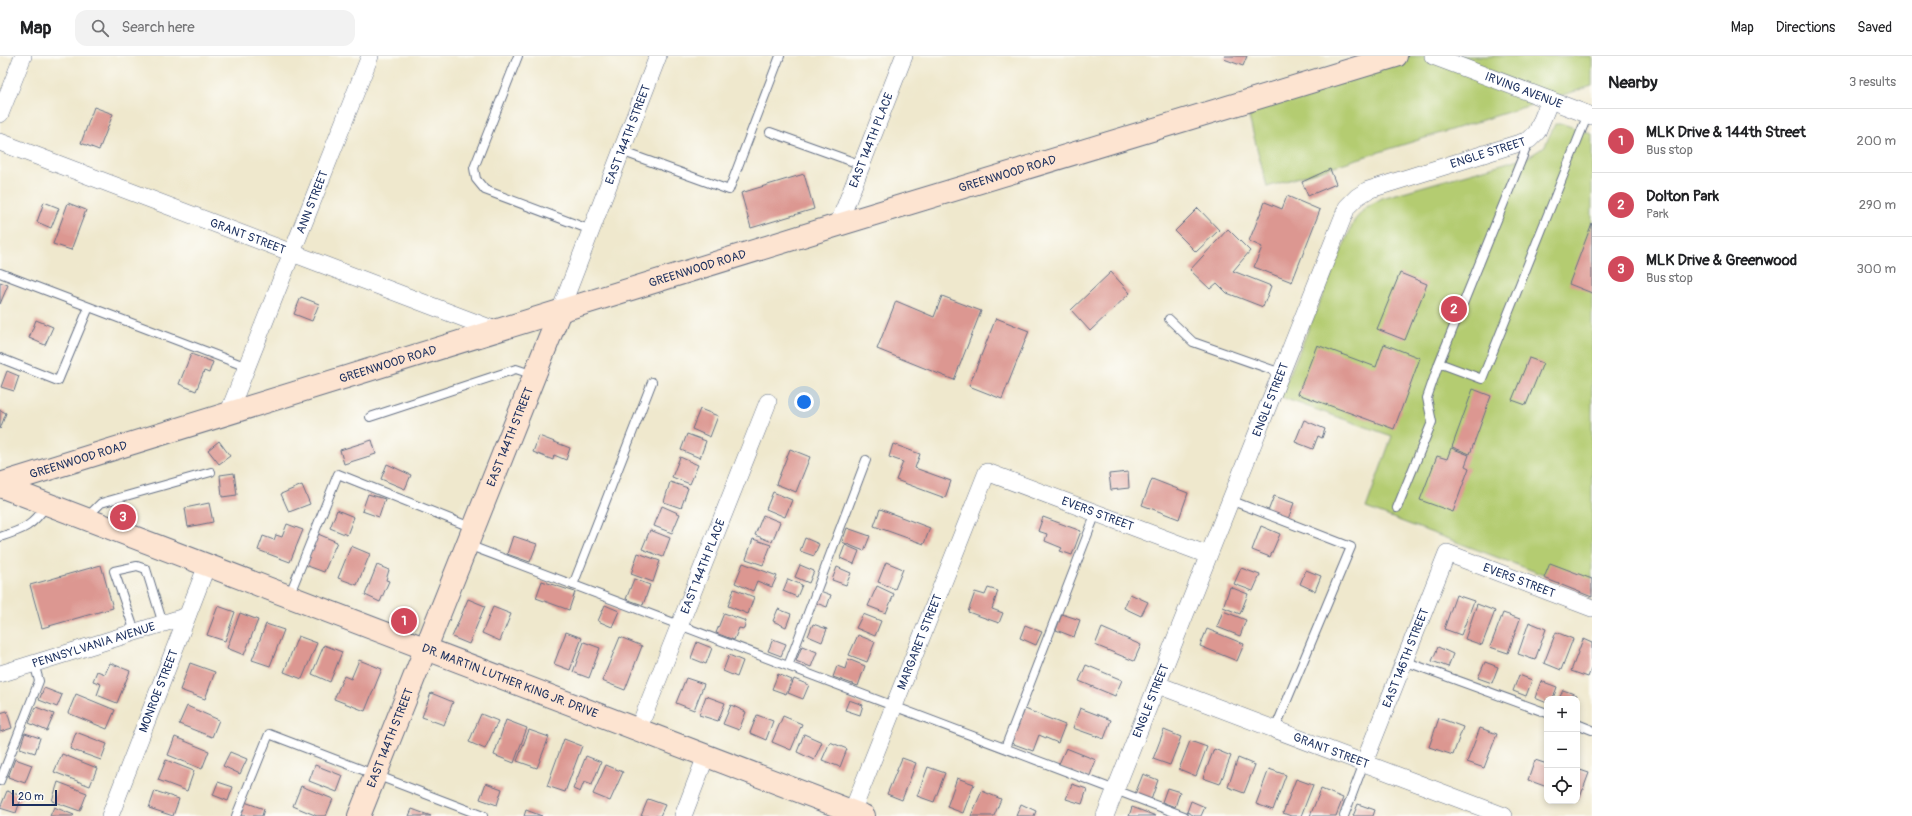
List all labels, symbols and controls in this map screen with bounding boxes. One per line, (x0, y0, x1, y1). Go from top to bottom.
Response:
search box (75, 10, 355, 46)
text: Map (20, 16, 51, 40)
icon: search (89, 17, 111, 39)
text: Search here (121, 18, 195, 37)
text: Map (1731, 19, 1754, 36)
text: Directions (1776, 19, 1835, 36)
text: Saved (1857, 19, 1892, 36)
street label: IRVING AVENUE (1483, 69, 1565, 112)
text: Nearby (1608, 72, 1657, 93)
text: 3 results (1849, 74, 1896, 90)
street label: EAST 144TH STREET (602, 82, 654, 187)
street label: EAST 144TH PLACE (846, 91, 897, 190)
text: MLK Drive & 144th Street (1646, 123, 1806, 142)
text: 1 (1618, 133, 1624, 149)
text: 200 m (1857, 133, 1896, 149)
street label: ENGLE STREET (1449, 134, 1528, 172)
text: Bus stop (1646, 142, 1693, 158)
street label: GREENWOOD ROAD (957, 152, 1059, 196)
street label: ANN STREET (293, 168, 332, 236)
text: Dolton Park (1646, 187, 1719, 206)
text: 2 (1617, 197, 1625, 213)
text: 290 m (1859, 197, 1896, 213)
text: Park (1646, 206, 1669, 222)
street label: GRANT STREET (208, 215, 288, 258)
street label: GREENWOOD ROAD (647, 247, 749, 291)
text: MLK Drive & Greenwood (1646, 251, 1797, 270)
text: 3 (1617, 261, 1625, 277)
text: 300 m (1857, 261, 1896, 277)
text: Bus stop (1646, 270, 1693, 286)
pin: 2 (1441, 294, 1467, 324)
street label: GREENWOOD ROAD (337, 342, 439, 387)
street label: ENGLE STREET (1250, 361, 1292, 439)
street label: EAST 144TH STREET (484, 385, 537, 489)
your location (794, 392, 814, 412)
street label: GREENWOOD ROAD (28, 438, 130, 482)
street label: EVERS STREET (1059, 494, 1136, 535)
pin: 3 (110, 502, 136, 532)
street label: EAST 144TH PLACE (678, 517, 729, 616)
street label: EVERS STREET (1481, 560, 1558, 601)
street label: MARGARET STREET (894, 592, 946, 692)
pin: 1 (391, 606, 417, 636)
street label: EAST 146TH STREET (1380, 606, 1433, 710)
street label: PENNSYLVANIA AVENUE (30, 619, 157, 672)
street label: DR. MARTIN LUTHER KING JR. DRIVE (420, 641, 600, 722)
street label: MONROE STREET (136, 647, 182, 735)
street label: ENGLE STREET (1130, 662, 1173, 740)
street label: EAST 144TH STREET (364, 686, 417, 790)
map controls (1544, 696, 1580, 804)
button: + (1544, 696, 1580, 732)
street label: GRANT STREET (1291, 730, 1371, 772)
button: − (1544, 732, 1580, 768)
button: locate (1544, 768, 1580, 804)
scale bar (12, 788, 57, 807)
text: 20 m (18, 790, 44, 803)

